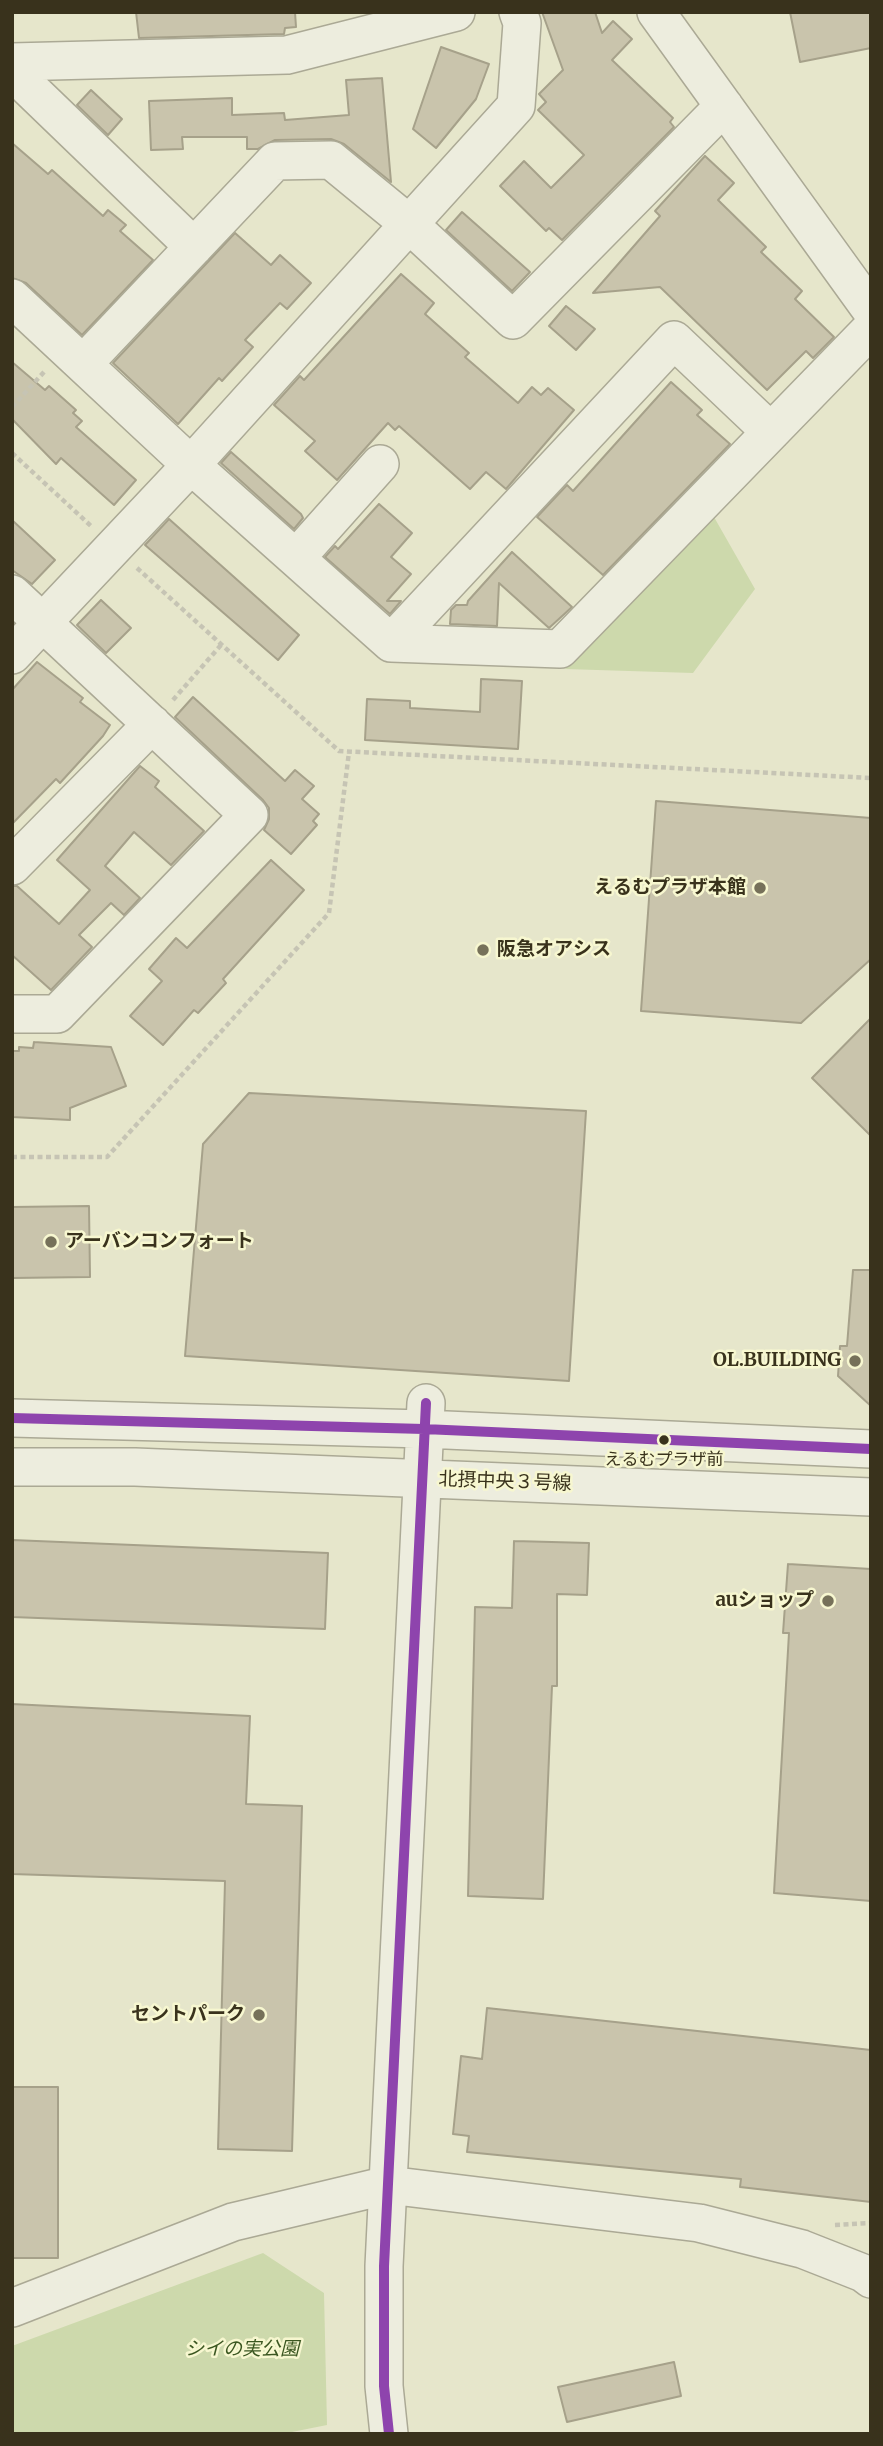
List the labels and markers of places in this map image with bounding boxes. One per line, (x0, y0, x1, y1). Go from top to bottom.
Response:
place label: えるむプラザ本館 (594, 877, 746, 899)
marker: えるむプラザ本館 (752, 880, 768, 896)
place label: 阪急オアシス (497, 939, 611, 961)
marker: 阪急オアシス (475, 942, 491, 958)
place label: アーバンコンフォート (65, 1231, 254, 1253)
marker: アーバンコンフォート (43, 1234, 59, 1250)
place label: OL.BUILDING (713, 1350, 841, 1372)
marker: OL.BUILDING (847, 1353, 863, 1369)
marker: えるむプラザ前 (657, 1433, 671, 1447)
place label: えるむプラザ前 (605, 1450, 723, 1470)
place label: auショップ (715, 1590, 814, 1612)
marker: auショップ (820, 1593, 836, 1609)
place label: セントパーク (131, 2004, 245, 2026)
marker: セントパーク (251, 2007, 267, 2023)

